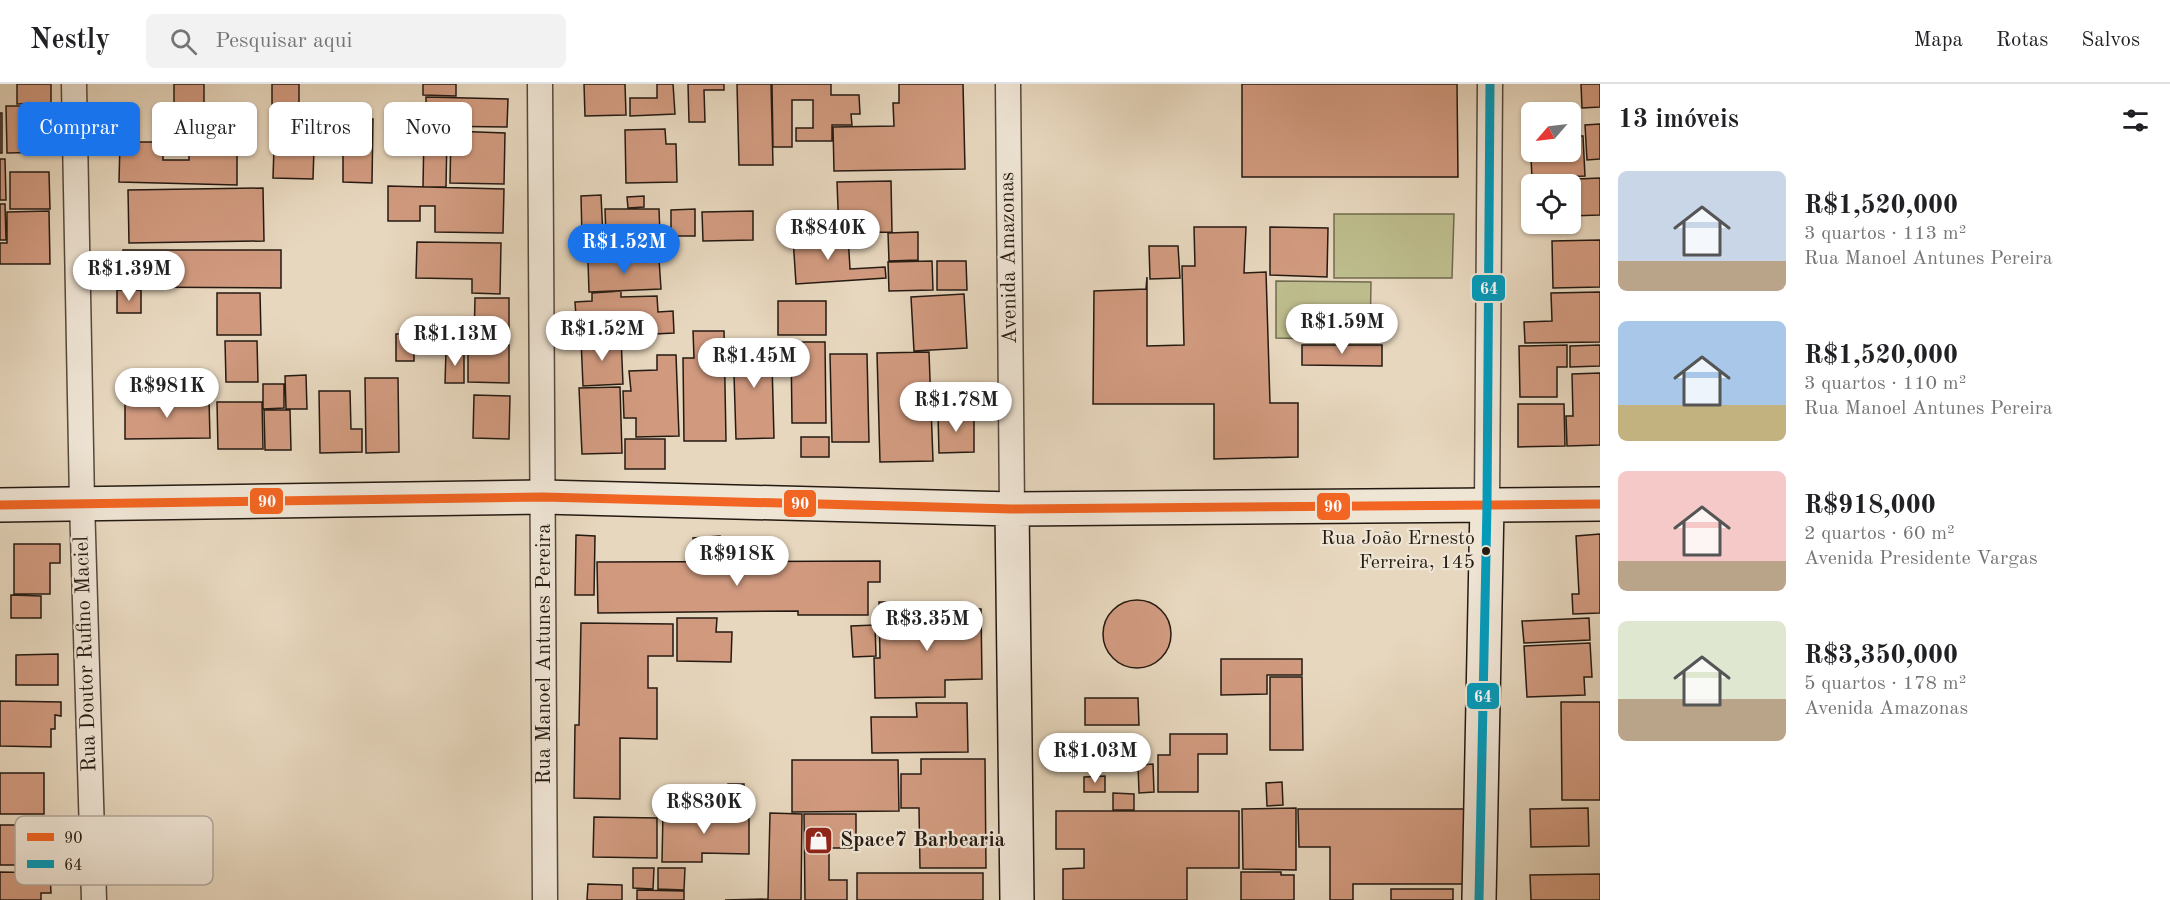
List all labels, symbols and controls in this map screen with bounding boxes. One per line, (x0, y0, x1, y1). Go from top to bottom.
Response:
search box (146, 14, 566, 68)
icon: search (167, 25, 200, 58)
text: Nestly (30, 27, 110, 55)
text: Pesquisar aqui (215, 30, 353, 52)
text: Mapa (1914, 30, 1963, 51)
text: Rotas (1996, 30, 2048, 51)
text: Salvos (2081, 30, 2140, 51)
chip: Comprar (18, 102, 140, 156)
chip: Alugar (152, 102, 257, 156)
chip: Filtros (269, 102, 372, 156)
chip: Novo (384, 102, 472, 156)
north arrow (1521, 102, 1581, 162)
map controls (1521, 102, 1581, 234)
icon: filters (2119, 104, 2152, 137)
text: 13 imóveis (1618, 107, 1739, 133)
street label: Avenida Amazonas (997, 172, 1021, 344)
button: locate (1521, 174, 1581, 234)
text: R$1,520,000 (1804, 193, 1958, 219)
icon: home (1666, 195, 1738, 267)
pin: R$840K (779, 210, 877, 261)
text: R$840K (790, 219, 866, 239)
pin: R$1.52M (569, 224, 679, 275)
text: 3 quartos · 113 m² (1804, 224, 1966, 244)
text: R$1.52M (582, 233, 666, 253)
text: Rua Manoel Antunes Pereira (1804, 249, 2053, 269)
pin: R$1.39M (74, 251, 184, 302)
text: R$1.39M (87, 260, 171, 280)
line badge: 64 (1471, 274, 1506, 302)
text: 64 (1480, 282, 1498, 298)
pin: R$1.59M (1287, 304, 1397, 355)
pin: R$1.52M (547, 311, 657, 362)
text: R$1.59M (1300, 313, 1384, 333)
pin: R$1.13M (400, 316, 510, 367)
text: R$1.52M (560, 320, 644, 340)
text: R$1.13M (413, 325, 497, 345)
pin: R$1.45M (699, 338, 809, 389)
text: R$1,520,000 (1804, 343, 1958, 369)
icon: home (1666, 345, 1738, 417)
text: R$1.45M (712, 347, 796, 367)
pin: R$981K (118, 368, 216, 419)
text: 3 quartos · 110 m² (1804, 374, 1966, 394)
text: R$981K (129, 377, 205, 397)
pin: R$1.78M (901, 382, 1011, 433)
text: R$1.78M (914, 391, 998, 411)
text: Rua Manoel Antunes Pereira (1804, 399, 2053, 419)
line badge: 90 (249, 487, 284, 515)
line badge: 90 (783, 489, 817, 518)
line badge: 90 (1316, 492, 1351, 521)
text: R$918,000 (1804, 493, 1936, 519)
text: 90 (258, 495, 276, 511)
icon: home (1666, 495, 1738, 567)
text: 90 (791, 497, 809, 513)
text: 90 (1324, 500, 1342, 516)
street label: Rua Manoel Antunes Pereira (534, 523, 555, 785)
text: 2 quartos · 60 m² (1804, 524, 1955, 544)
place label: Rua João Ernesto Ferreira, 145 (1321, 529, 1475, 573)
street label: Rua Doutor Rufino Maciel (71, 535, 101, 772)
pin: R$918K (688, 536, 786, 587)
text: R$918K (699, 545, 775, 565)
marker: Rua João Ernesto Ferreira, 145 (1480, 545, 1492, 557)
text: Avenida Presidente Vargas (1804, 549, 2038, 569)
pin: R$3.35M (872, 601, 982, 652)
text: R$3.35M (885, 610, 969, 630)
text: R$3,350,000 (1804, 643, 1958, 669)
icon: home (1666, 645, 1738, 717)
text: 5 quartos · 178 m² (1804, 674, 1966, 694)
line badge: 64 (1466, 682, 1500, 710)
text: 64 (1474, 690, 1492, 706)
text: Avenida Amazonas (1804, 699, 1968, 719)
pin: R$1.03M (1040, 733, 1150, 784)
text: R$1.03M (1053, 742, 1137, 762)
pin: R$830K (655, 784, 753, 835)
text: R$830K (666, 793, 742, 813)
legend (15, 816, 213, 885)
shop icon: Space7 Barbearia (803, 824, 835, 856)
place label: Space7 Barbearia (840, 830, 1006, 851)
text: 90 (64, 831, 83, 847)
text: 64 (64, 858, 83, 874)

